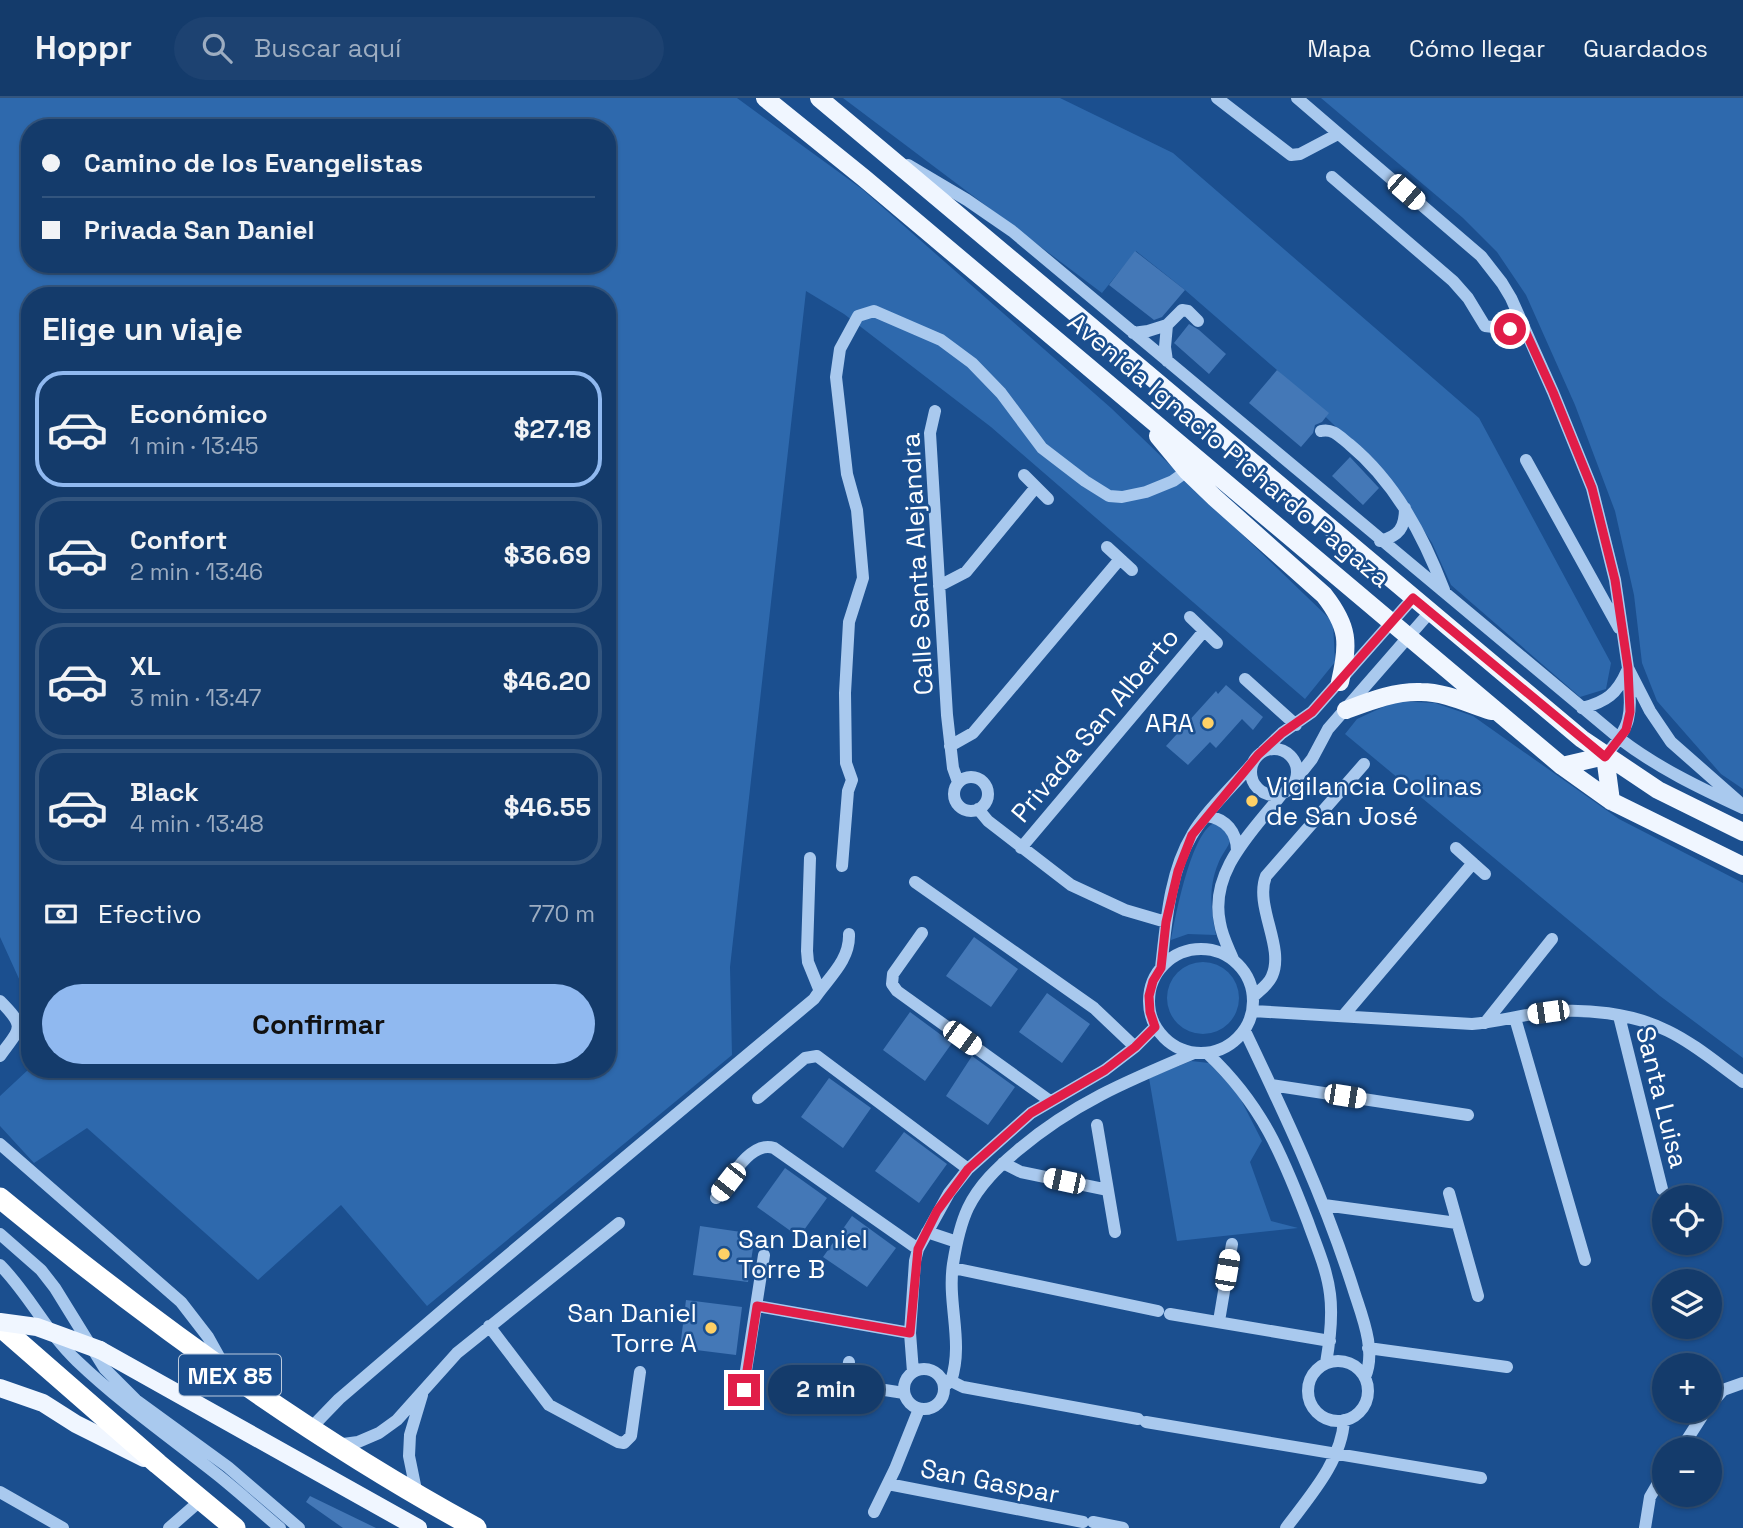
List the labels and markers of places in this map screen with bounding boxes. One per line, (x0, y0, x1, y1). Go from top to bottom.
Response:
place label: ARA (1145, 706, 1194, 740)
marker: ARA (1200, 715, 1216, 731)
place label: Vigilancia Colinas de San José (1266, 769, 1482, 833)
marker: Vigilancia Colinas de San José (1244, 793, 1260, 809)
place label: San Daniel Torre B (738, 1222, 868, 1286)
marker: San Daniel Torre B (716, 1246, 732, 1262)
place label: San Daniel Torre A (567, 1296, 697, 1360)
marker: San Daniel Torre A (703, 1320, 719, 1336)

